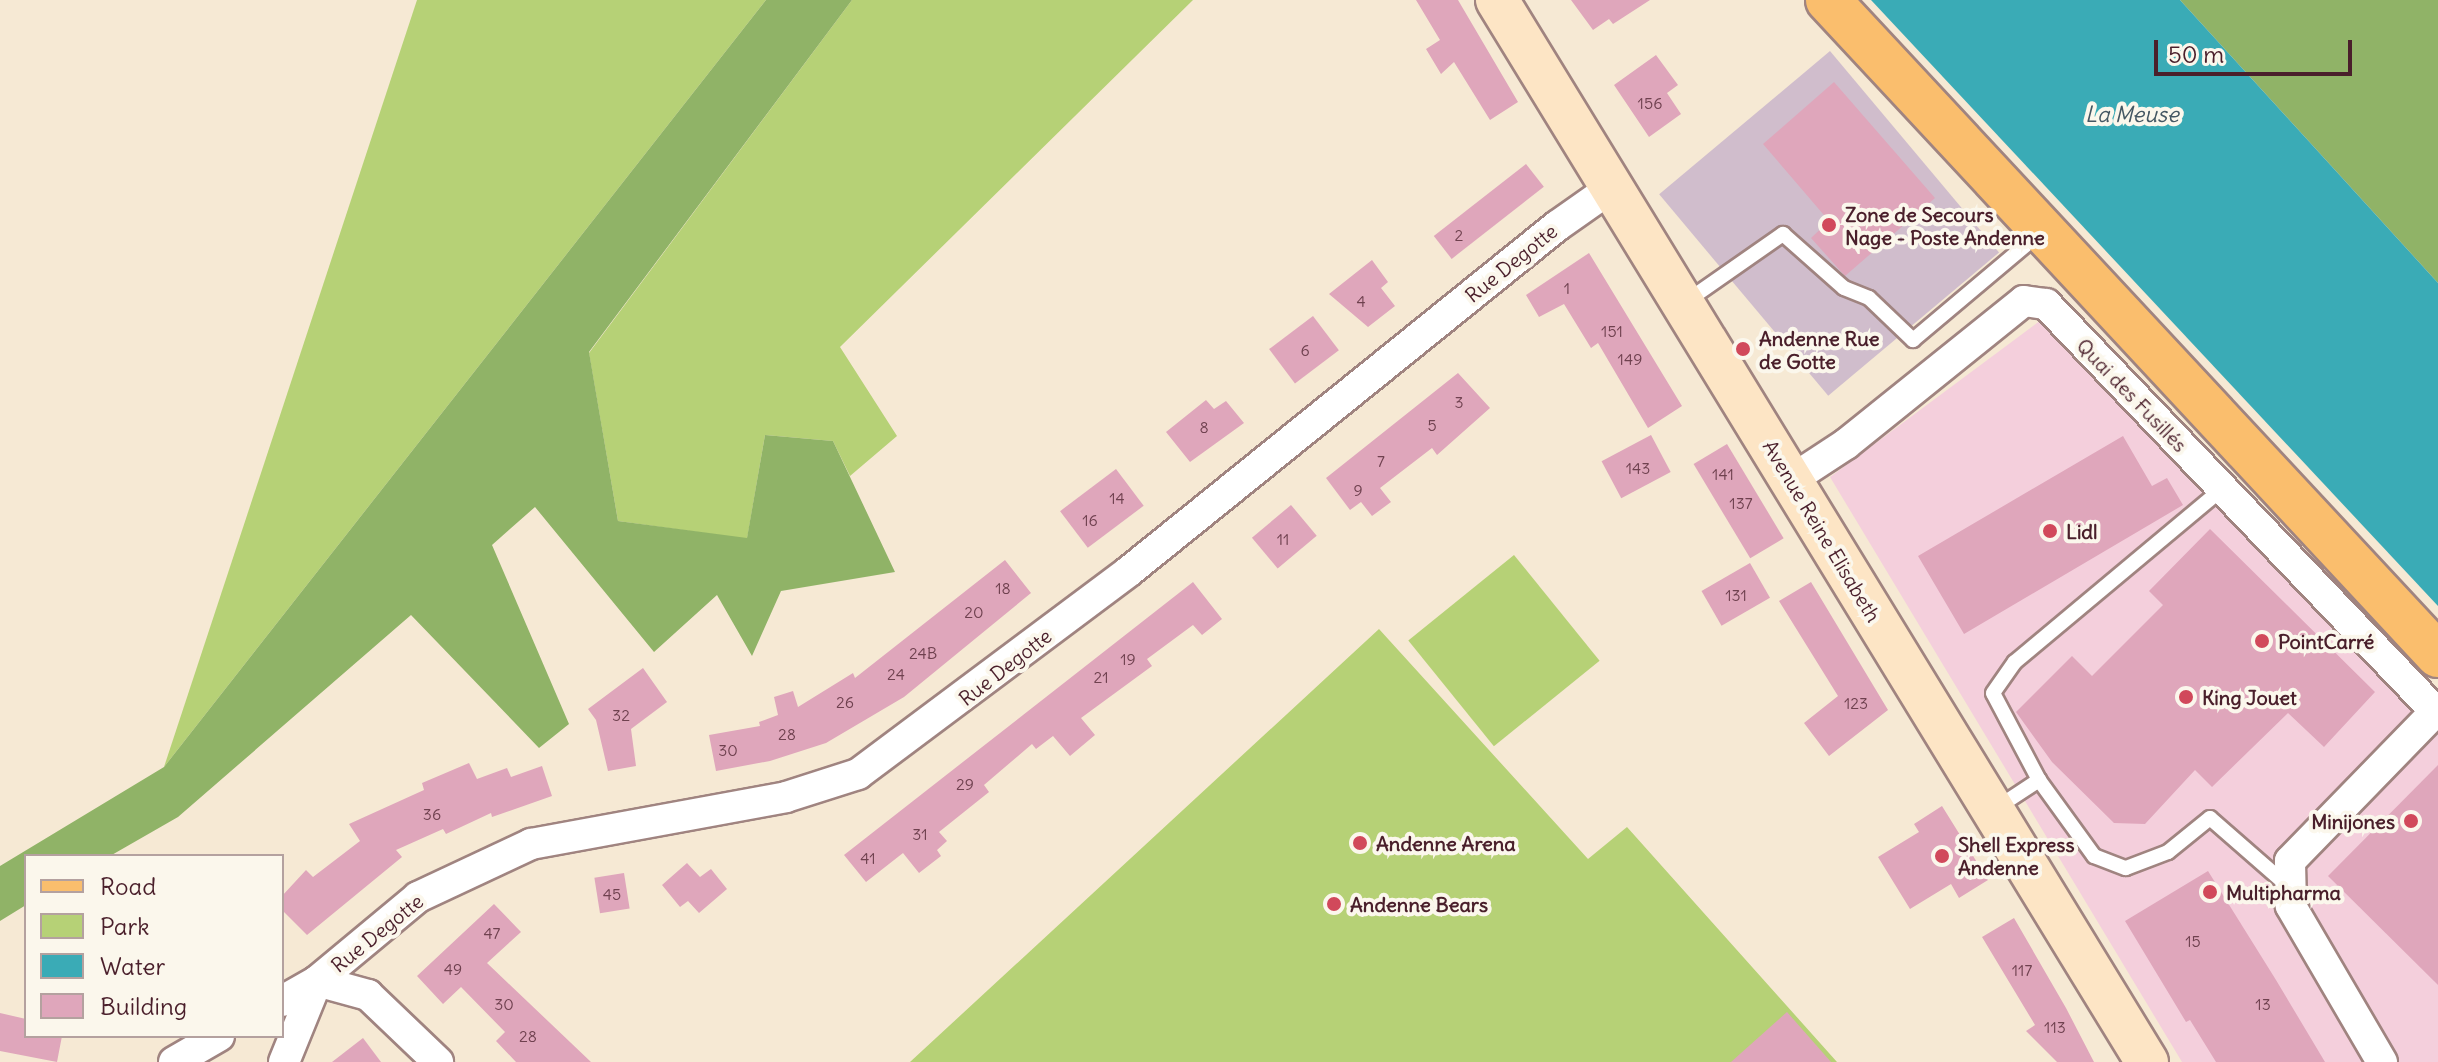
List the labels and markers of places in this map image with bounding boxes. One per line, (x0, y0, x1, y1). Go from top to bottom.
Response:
place label: Zone de Secours Nage - Poste Andenne (1845, 202, 2045, 249)
marker: Zone de Secours Nage - Poste Andenne (1820, 216, 1838, 234)
place label: Andenne Rue de Gotte (1759, 326, 1880, 373)
marker: Andenne Rue de Gotte (1734, 340, 1752, 358)
place label: Lidl (2066, 519, 2098, 543)
marker: Lidl (2041, 522, 2059, 540)
place label: PointCarré (2278, 629, 2374, 653)
marker: PointCarré (2253, 632, 2271, 650)
place label: King Jouet (2202, 685, 2297, 709)
marker: King Jouet (2177, 688, 2195, 706)
place label: Minijones (2311, 809, 2395, 833)
marker: Minijones (2402, 812, 2420, 830)
place label: Andenne Arena (1376, 831, 1516, 855)
place label: Shell Express Andenne (1958, 832, 2075, 879)
marker: Andenne Arena (1351, 834, 1369, 852)
marker: Shell Express Andenne (1933, 847, 1951, 865)
place label: Multipharma (2226, 880, 2341, 904)
marker: Multipharma (2201, 883, 2219, 901)
place label: Andenne Bears (1350, 892, 1488, 916)
marker: Andenne Bears (1325, 895, 1343, 913)

